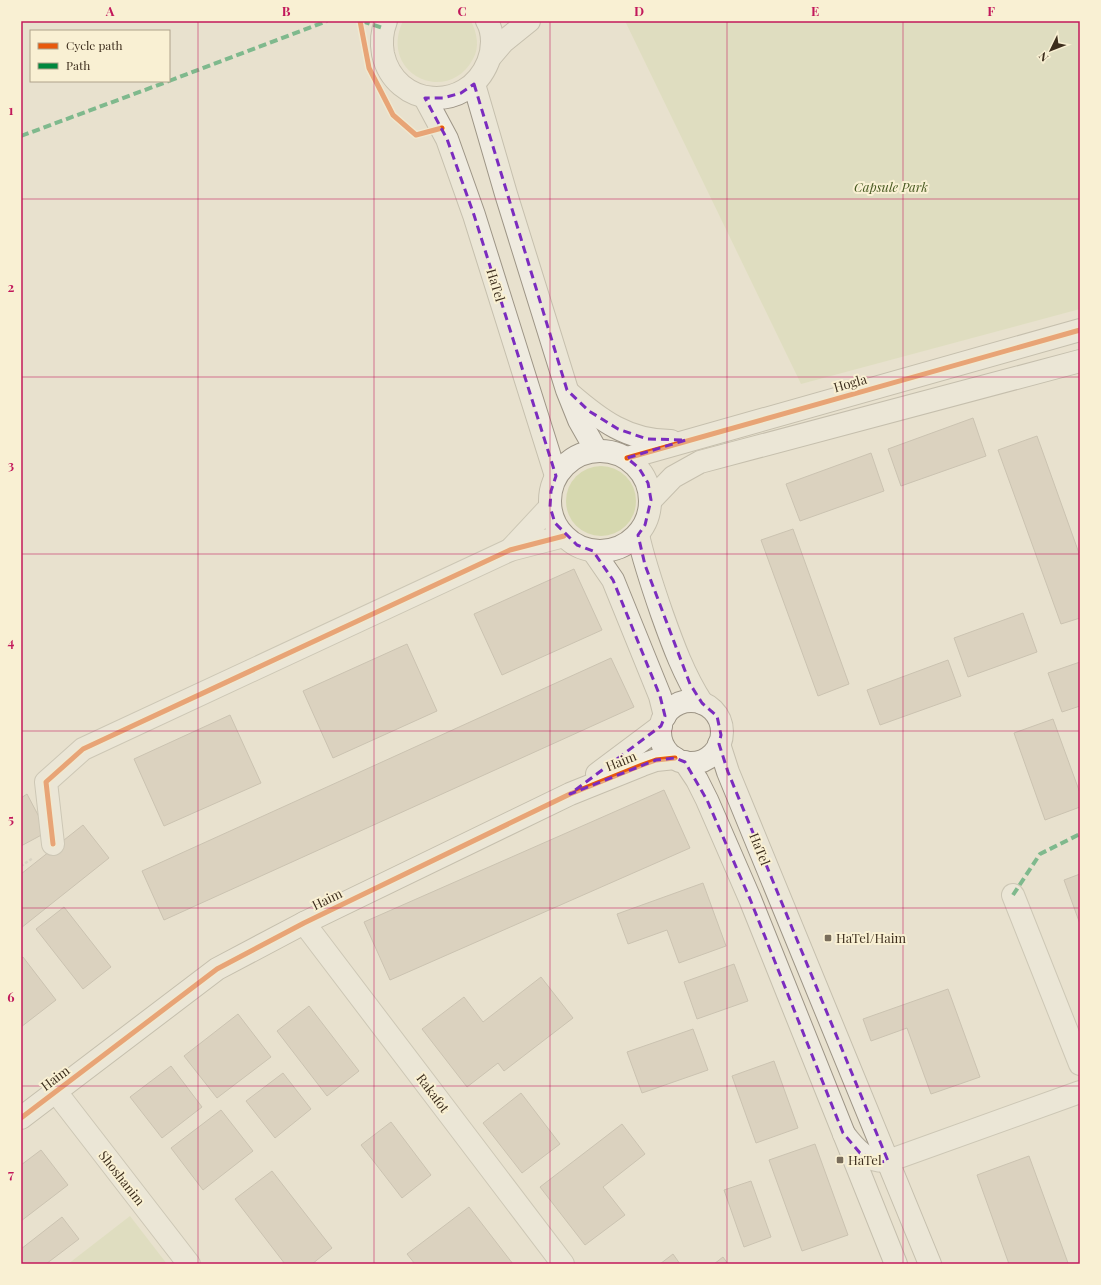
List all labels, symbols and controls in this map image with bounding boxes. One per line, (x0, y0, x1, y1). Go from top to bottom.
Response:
text: A (105, 2, 115, 19)
text: B (282, 2, 291, 19)
text: C (457, 2, 467, 19)
text: D (634, 2, 644, 19)
text: E (811, 2, 819, 19)
text: F (987, 2, 995, 19)
legend (30, 30, 170, 82)
north arrow (1031, 30, 1071, 70)
text: Cycle path (66, 37, 123, 53)
text: N (1035, 49, 1052, 65)
text: Path (66, 57, 90, 73)
text: 1 (9, 101, 14, 118)
park label: Capsule Park (854, 178, 928, 195)
street label: HaTel (483, 266, 510, 304)
text: 2 (8, 278, 15, 295)
street label: Hogla (831, 370, 869, 395)
text: 3 (8, 456, 14, 473)
text: 4 (8, 633, 15, 650)
street label: Haim (603, 747, 639, 774)
text: 5 (8, 810, 14, 827)
street label: HaTel (746, 830, 775, 868)
street label: Haim (309, 884, 345, 913)
place label: HaTel/Haim (836, 929, 907, 946)
marker: HaTel/Haim (823, 933, 833, 943)
text: 6 (7, 988, 15, 1005)
street label: Haim (37, 1061, 73, 1094)
street label: Rakafot (413, 1070, 454, 1116)
street label: Shoshanim (96, 1147, 149, 1209)
place label: HaTel (848, 1151, 882, 1168)
marker: HaTel (835, 1155, 845, 1165)
text: 7 (8, 1165, 14, 1182)

